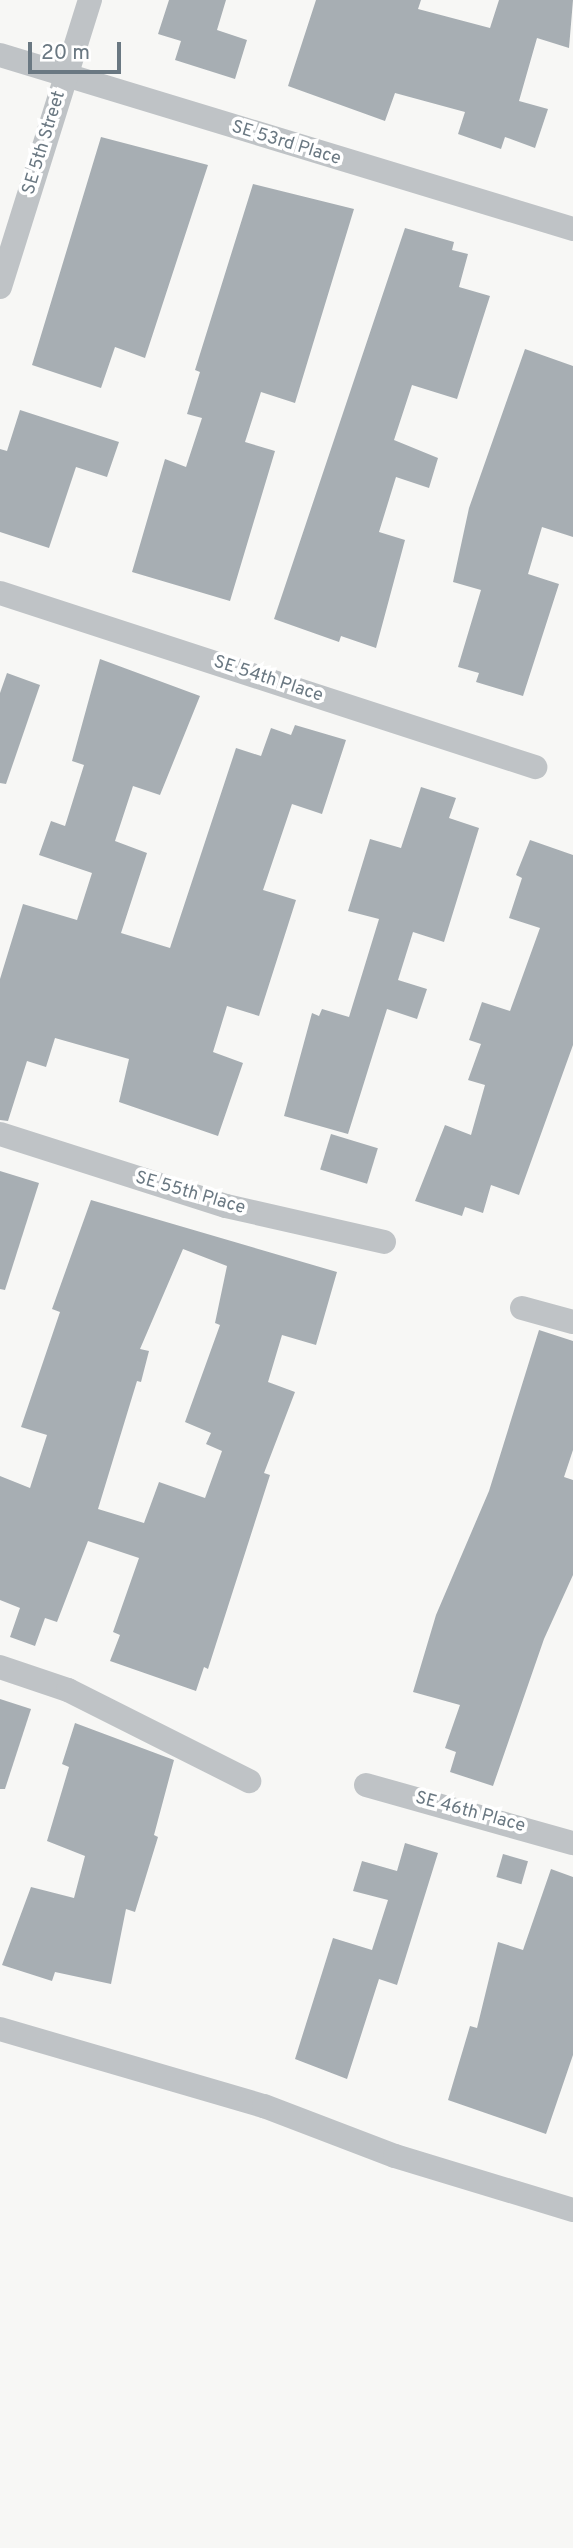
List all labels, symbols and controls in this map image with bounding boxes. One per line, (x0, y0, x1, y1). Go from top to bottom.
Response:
scale bar (32, 28, 124, 72)
text: 20 m (41, 40, 90, 67)
street label: SE 5th Street (19, 89, 71, 197)
street label: SE 53rd Place (229, 117, 343, 171)
street label: SE 54th Place (210, 652, 326, 708)
street label: SE 55th Place (132, 1168, 248, 1220)
street label: SE 46th Place (413, 1788, 527, 1838)

